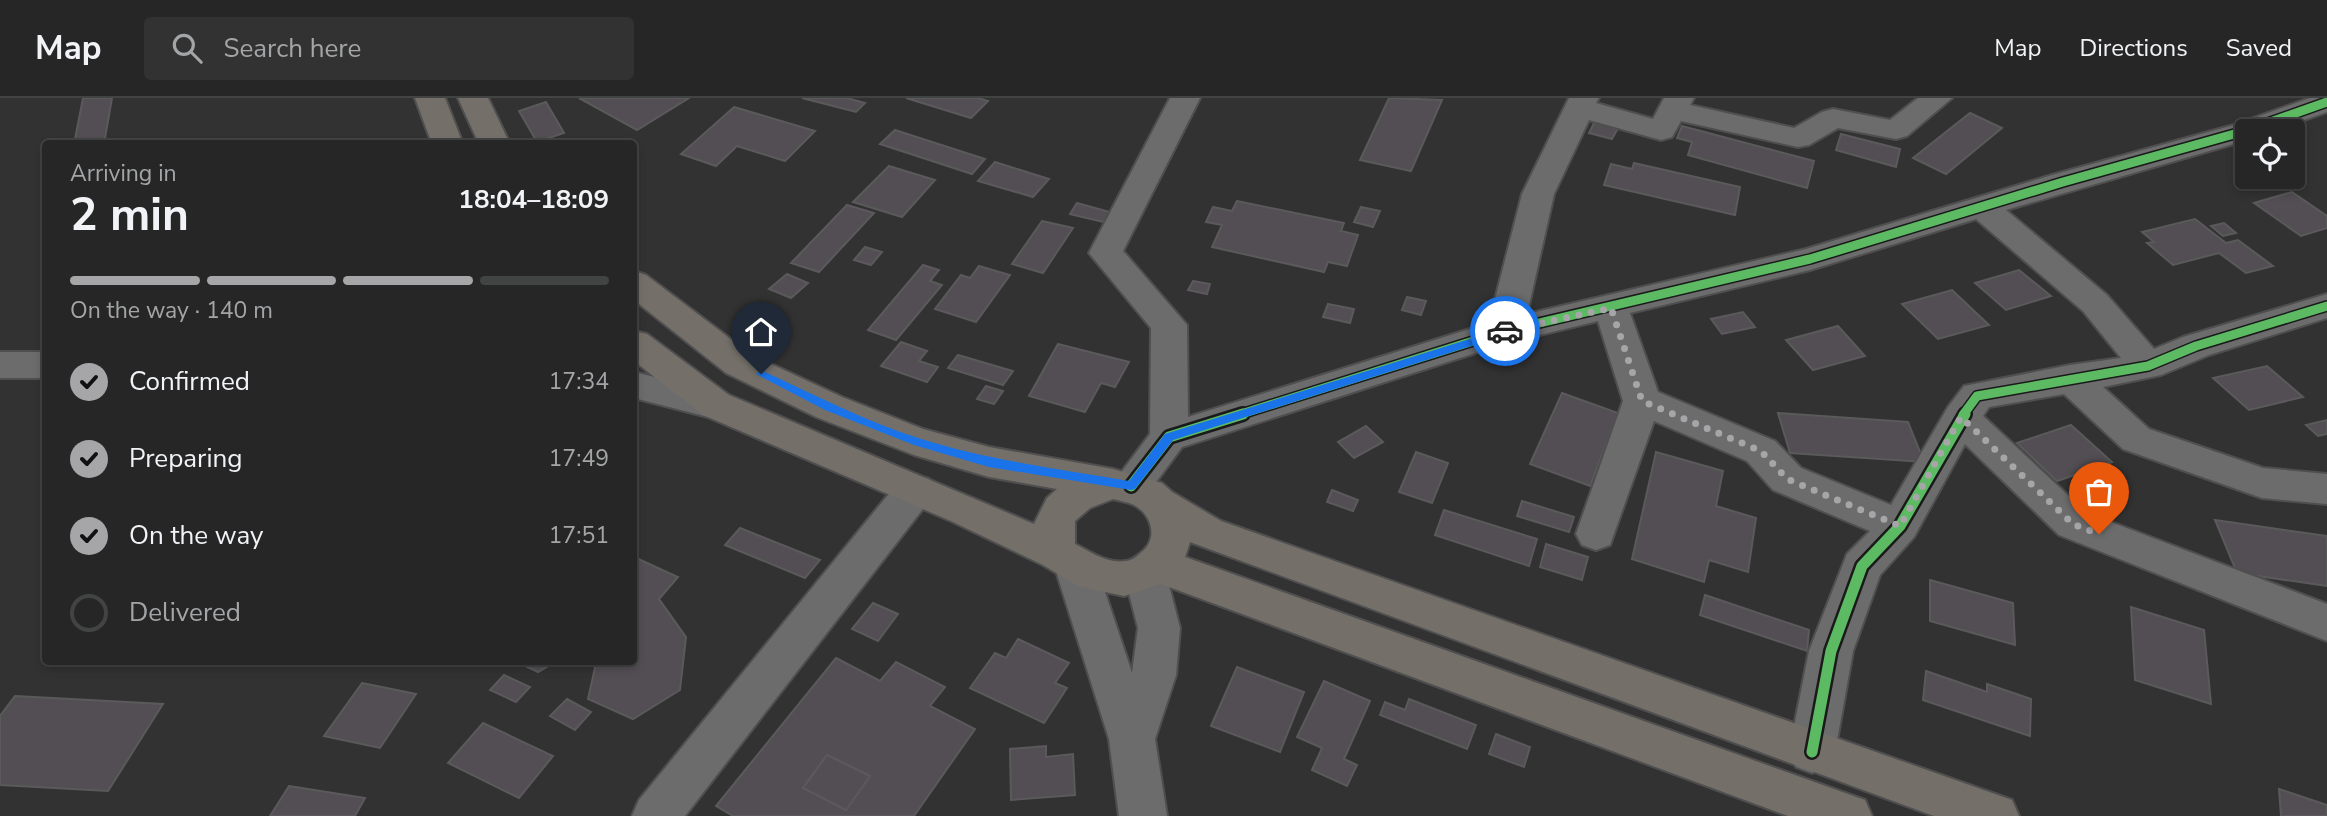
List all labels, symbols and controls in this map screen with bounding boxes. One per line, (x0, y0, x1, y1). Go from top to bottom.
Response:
search box (144, 17, 634, 80)
text: Map (35, 26, 102, 71)
icon: search (168, 29, 206, 67)
text: Search here (224, 31, 361, 66)
text: Map (1994, 32, 2041, 64)
text: Directions (2079, 32, 2188, 64)
text: Saved (2226, 32, 2292, 64)
map controls (2235, 119, 2305, 189)
button: locate (2235, 119, 2305, 189)
text: Arriving in (70, 158, 177, 189)
text: 18:04–18:09 (458, 182, 609, 217)
text: 2 min (70, 183, 189, 246)
text: On the way · 140 m (70, 295, 273, 326)
courier (1470, 296, 1540, 366)
pin (731, 302, 791, 374)
icon: car (1486, 312, 1524, 350)
icon: home (742, 313, 780, 351)
icon: check (70, 363, 108, 401)
text: Confirmed (129, 364, 250, 399)
text: 17:34 (549, 366, 609, 397)
icon: check (70, 440, 108, 478)
text: Preparing (129, 441, 242, 476)
text: 17:49 (549, 443, 609, 474)
pin (2069, 462, 2129, 534)
icon: bag (2080, 473, 2118, 511)
icon: check (70, 517, 108, 555)
text: On the way (129, 518, 263, 553)
text: 17:51 (549, 520, 609, 551)
text: Delivered (129, 595, 241, 630)

